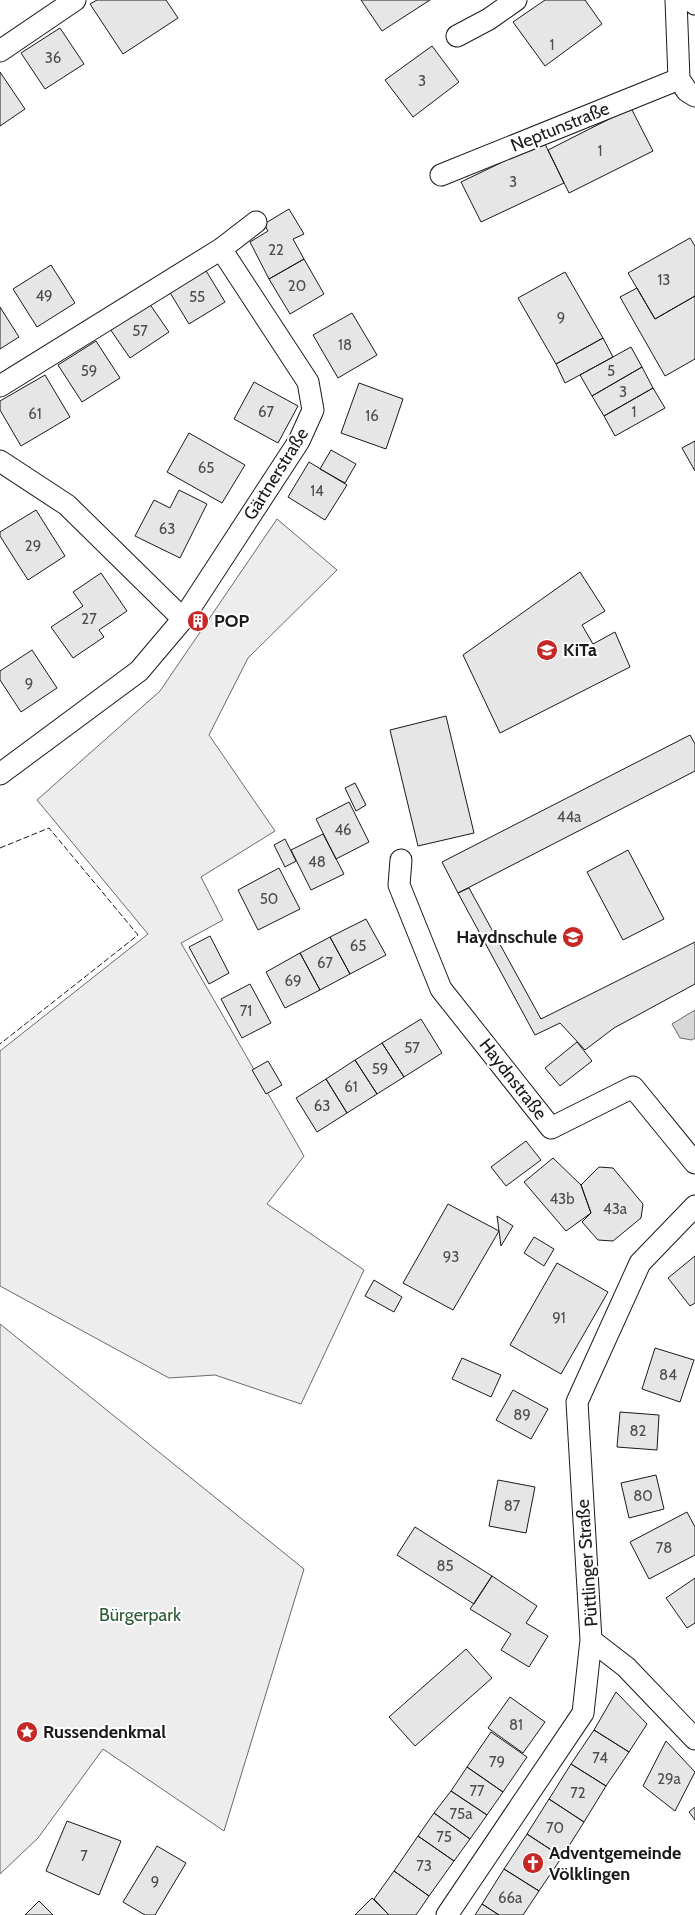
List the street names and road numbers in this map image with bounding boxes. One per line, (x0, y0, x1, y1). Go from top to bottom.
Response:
street label: Neptunstraße (508, 97, 612, 157)
street label: Gärtnerstraße (239, 424, 313, 524)
street label: Haydnstraße (474, 1034, 552, 1124)
street label: Püttlinger Straße (572, 1498, 602, 1628)

